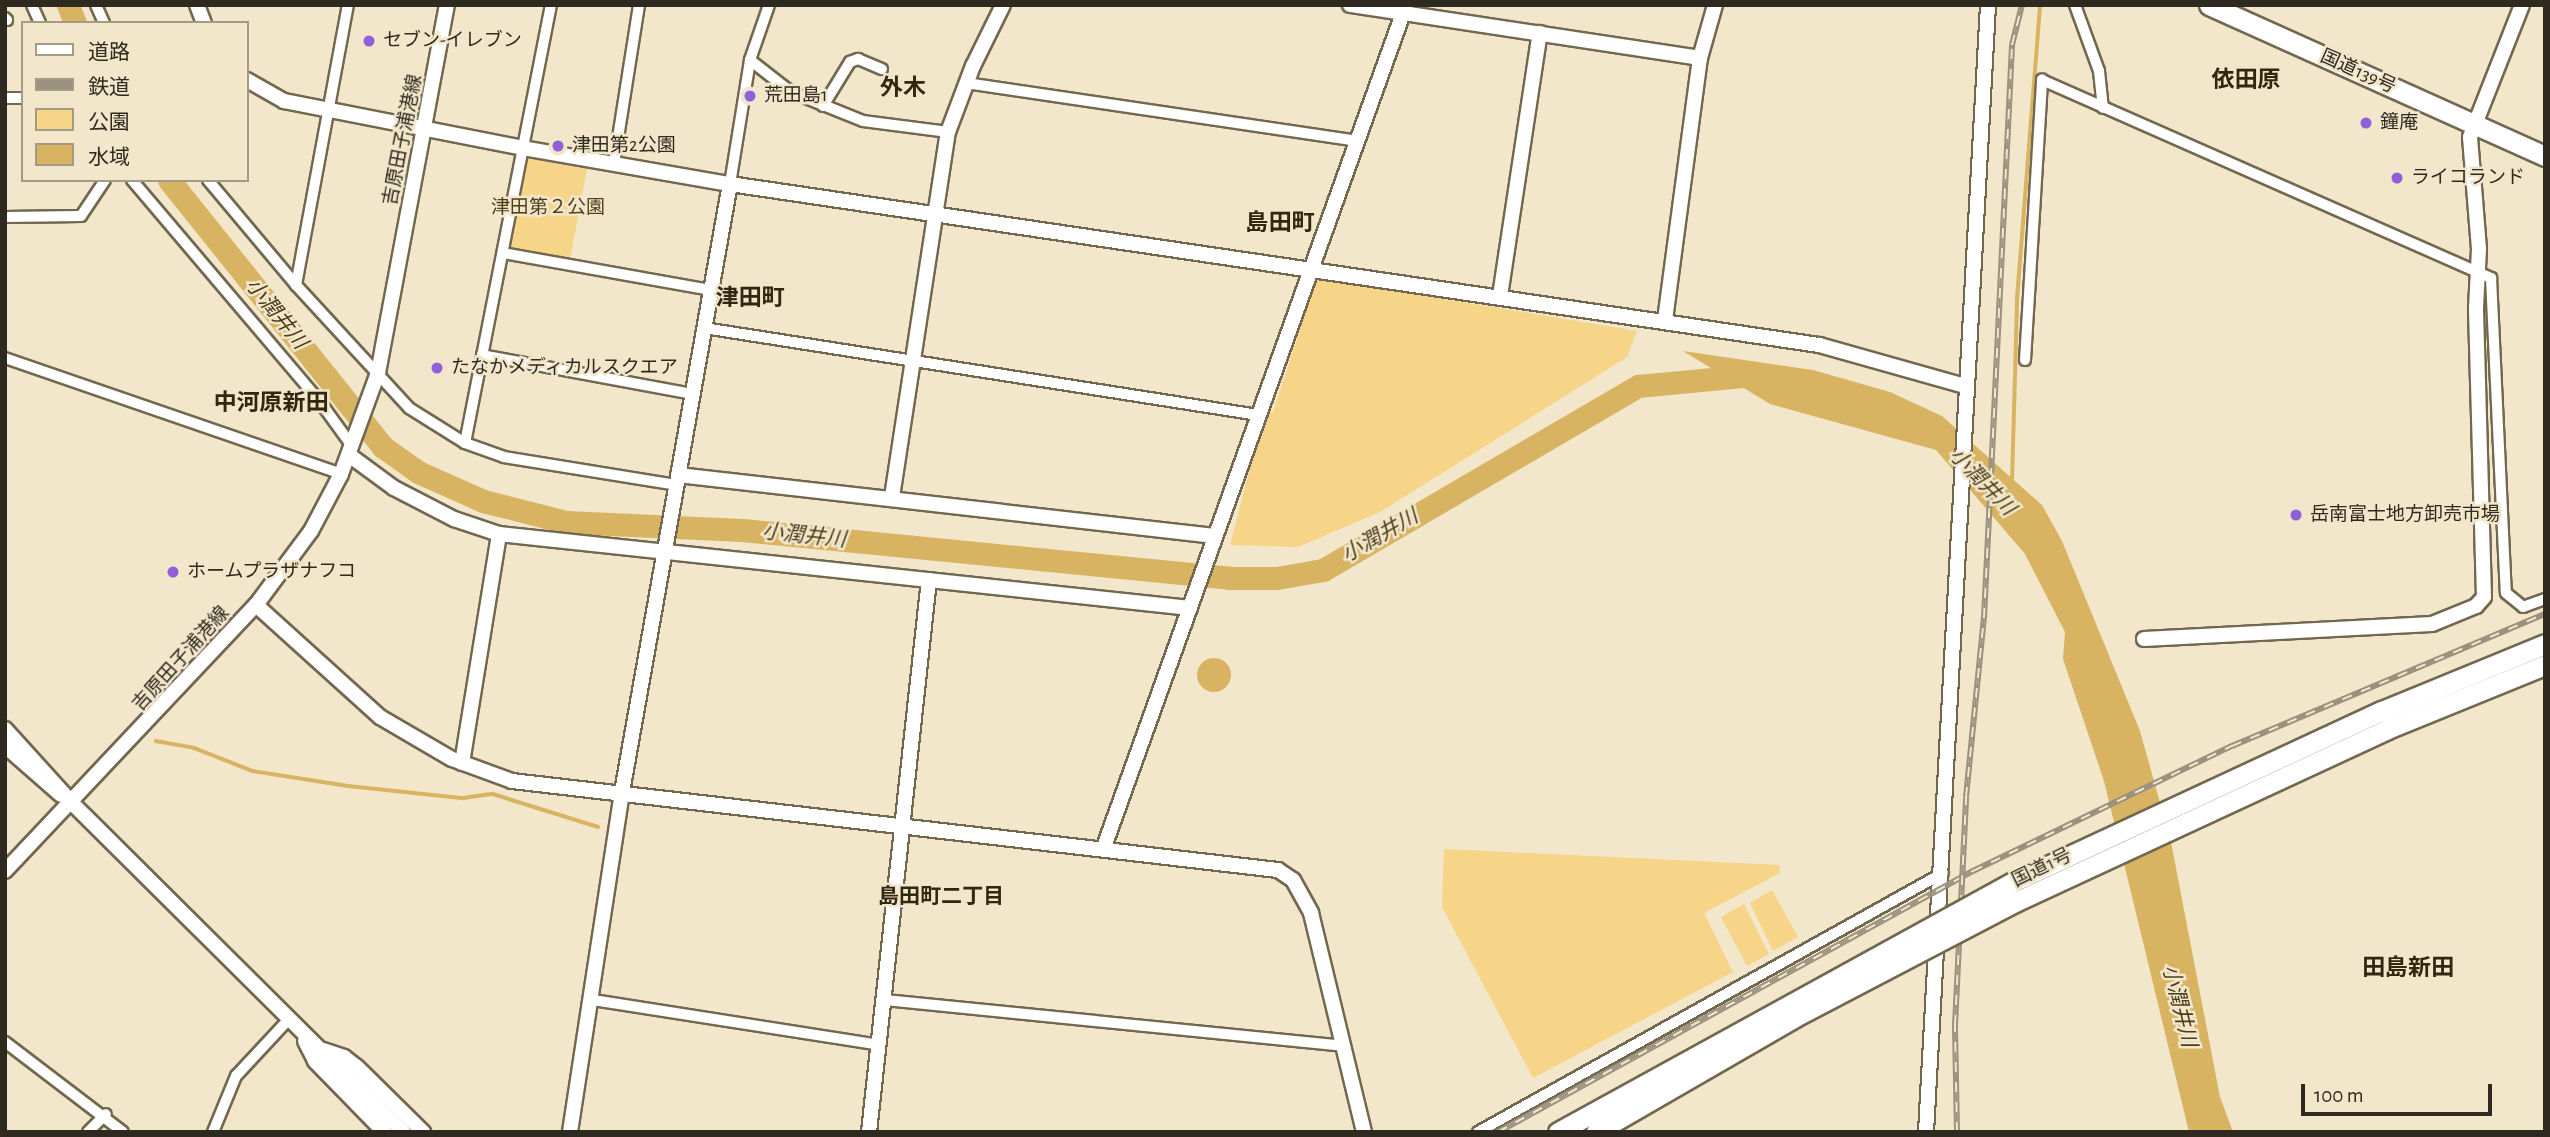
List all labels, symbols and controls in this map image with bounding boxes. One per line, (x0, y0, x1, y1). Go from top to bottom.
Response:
legend (21, 21, 248, 182)
place label: セブン-イレブン (383, 30, 522, 52)
marker: セブン-イレブン (361, 33, 377, 49)
text: 道路 (88, 42, 130, 63)
street label: 国道139号 (2317, 45, 2399, 99)
district label: 依田原 (2212, 67, 2280, 95)
street label: 吉原田子浦港線 (379, 73, 427, 207)
district label: 外木 (880, 75, 926, 103)
text: 鉄道 (88, 77, 130, 98)
place label: 荒田島1 (764, 85, 828, 107)
marker: 荒田島1 (742, 88, 758, 104)
text: 公園 (88, 112, 130, 133)
place label: 鐘庵 (2380, 112, 2418, 134)
marker: 鐘庵 (2358, 115, 2374, 131)
place label: 津田第2公園 (572, 135, 676, 157)
marker: 津田第2公園 (550, 138, 566, 154)
text: 水域 (88, 147, 130, 168)
place label: ライコランド (2411, 167, 2525, 189)
marker: ライコランド (2389, 170, 2405, 186)
park label: 津田第２公園 (491, 197, 605, 219)
district label: 島田町 (1246, 210, 1314, 238)
water label: 小潤井川 (240, 273, 312, 355)
district label: 津田町 (716, 285, 784, 313)
place label: たなかメディカルスクエア (451, 357, 679, 379)
marker: たなかメディカルスクエア (429, 360, 445, 376)
district label: 中河原新田 (214, 390, 328, 418)
water label: 小潤井川 (1944, 443, 2020, 521)
water label: 小潤井川 (1337, 504, 1423, 568)
place label: 岳南富士地方卸売市場 (2310, 504, 2500, 526)
marker: 岳南富士地方卸売市場 (2288, 507, 2304, 523)
water label: 小潤井川 (761, 519, 847, 553)
place label: ホームプラザナフコ (187, 561, 358, 583)
marker: ホームプラザナフコ (165, 564, 181, 580)
street label: 吉原田子浦港線 (128, 602, 234, 716)
street label: 国道1号 (2008, 844, 2076, 892)
district label: 島田町二丁目 (878, 884, 1004, 910)
district label: 田島新田 (2362, 955, 2454, 983)
water label: 小潤井川 (2157, 962, 2201, 1050)
scale bar (2305, 1070, 2496, 1114)
text: 100 m (2314, 1085, 2364, 1106)

